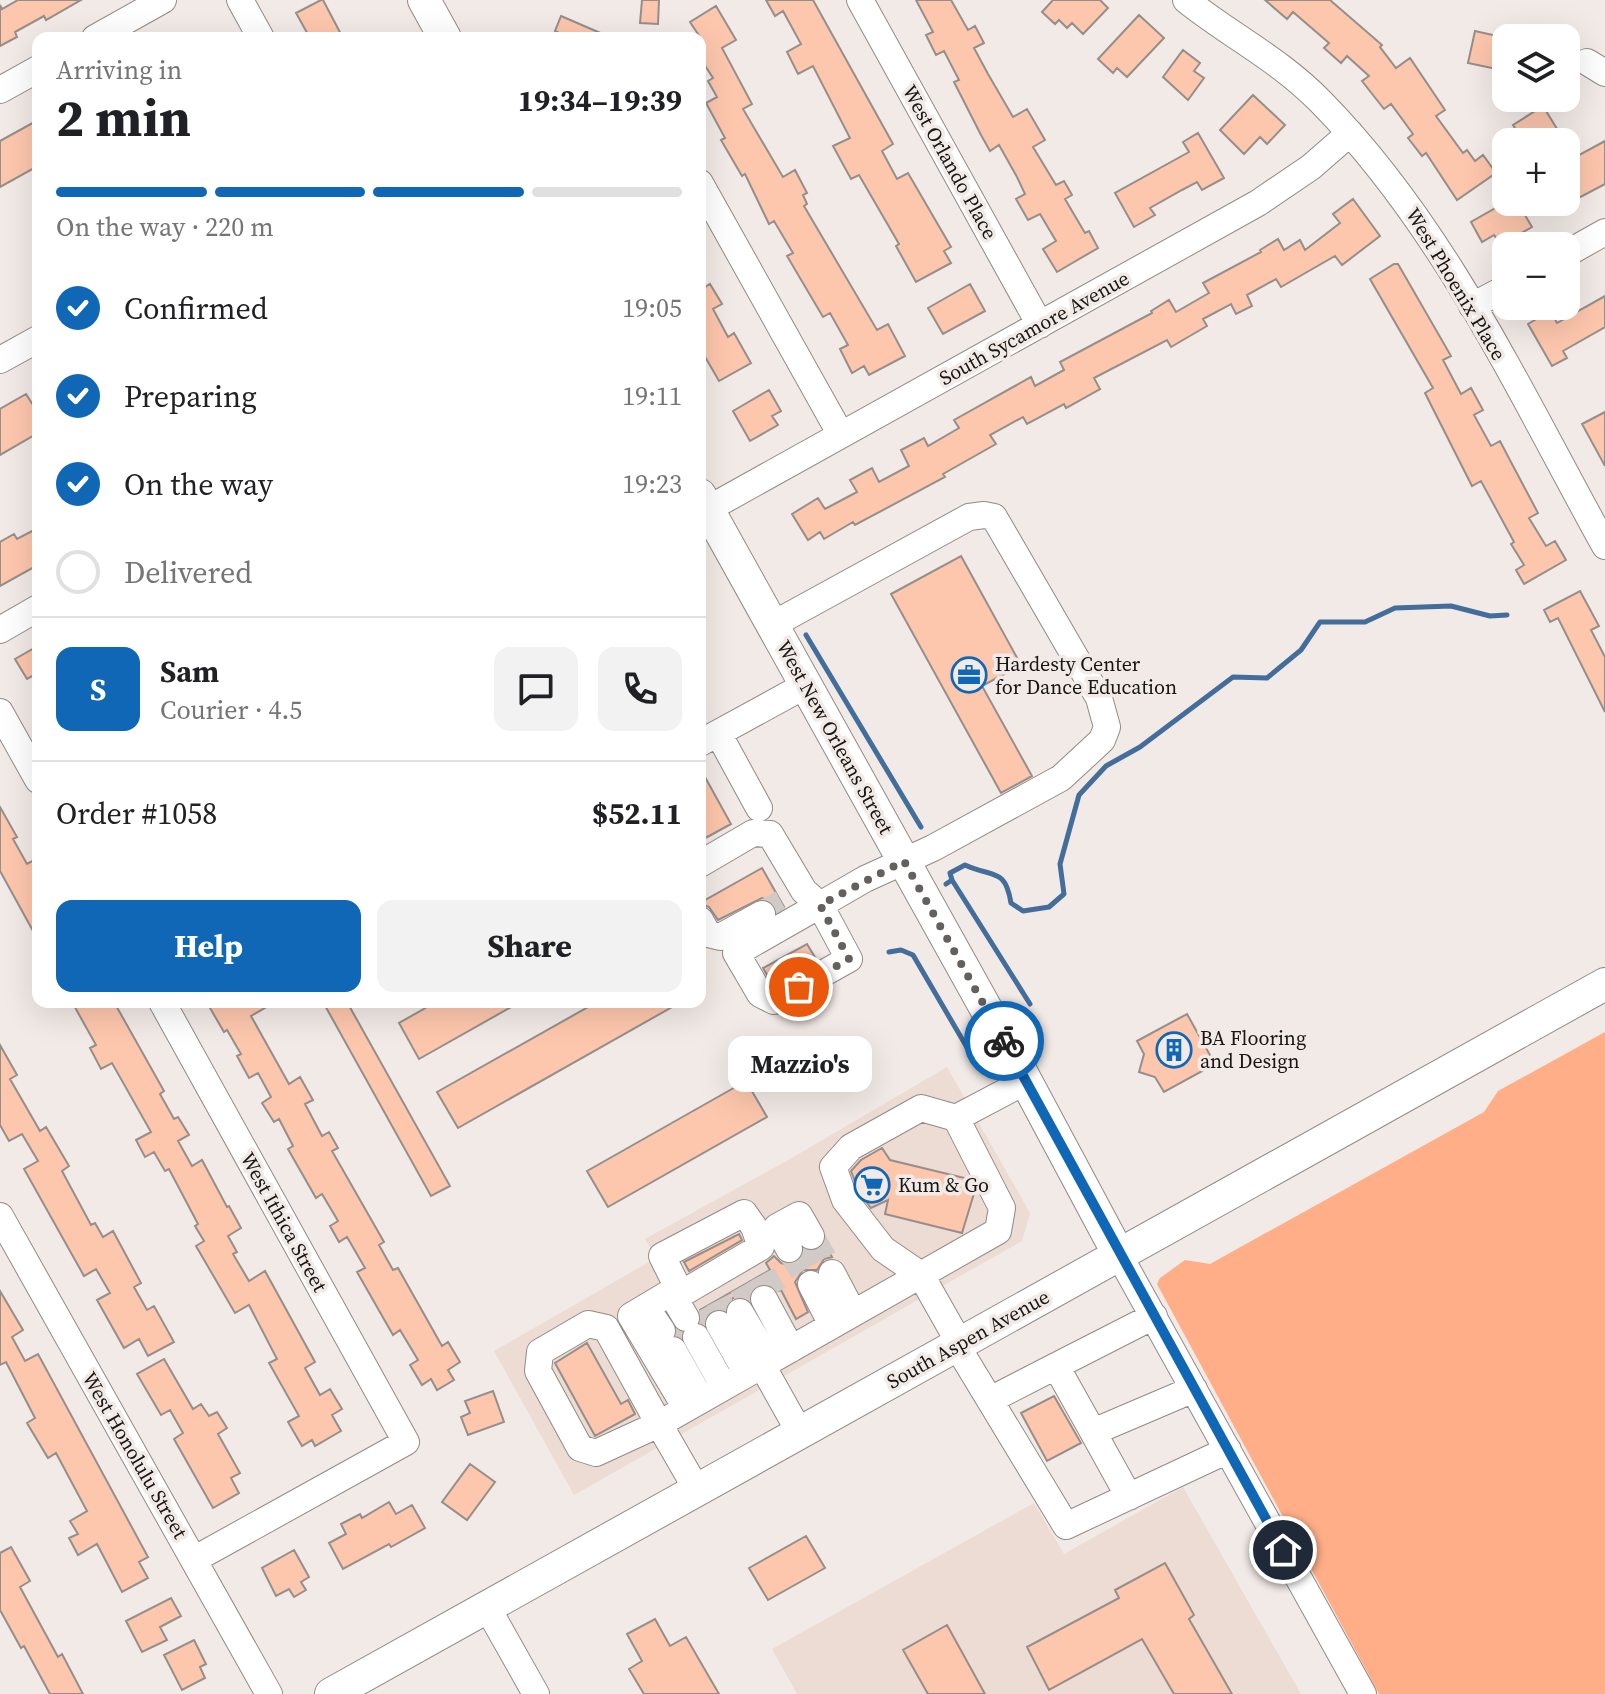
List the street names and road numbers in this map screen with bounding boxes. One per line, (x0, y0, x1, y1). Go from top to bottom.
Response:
street label: West Orlando Place (896, 80, 1004, 244)
street label: West Phoenix Place (1399, 202, 1513, 366)
street label: South Sycamore Avenue (934, 264, 1134, 392)
street label: West New Orleans Street (770, 635, 900, 839)
street label: West Ithica Street (234, 1147, 334, 1297)
street label: South Aspen Avenue (882, 1283, 1054, 1395)
street label: West Honolulu Street (76, 1366, 194, 1544)

